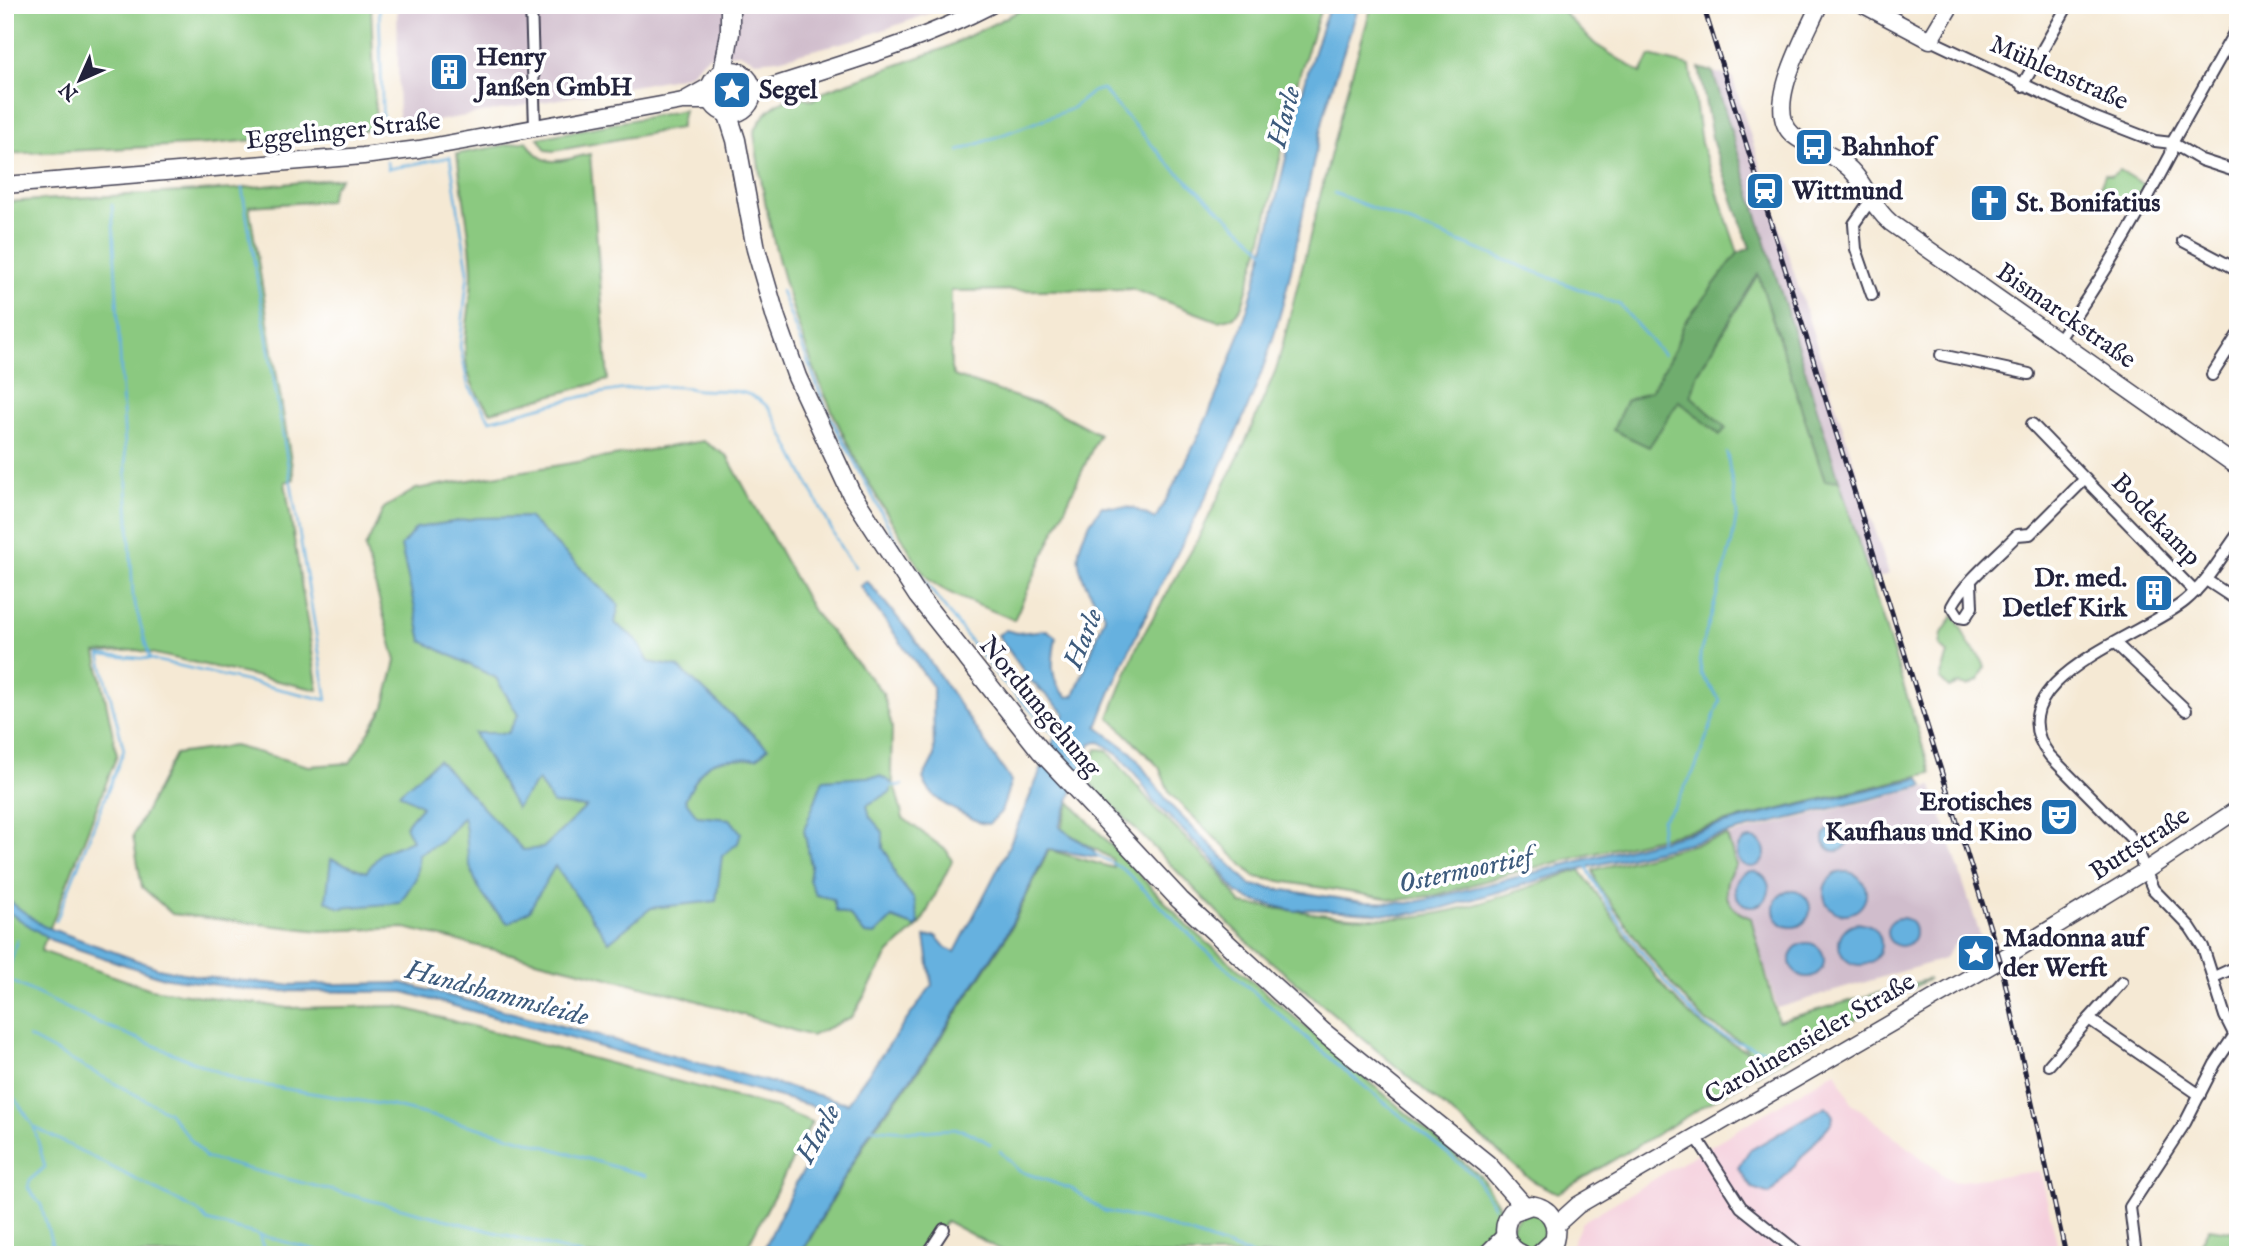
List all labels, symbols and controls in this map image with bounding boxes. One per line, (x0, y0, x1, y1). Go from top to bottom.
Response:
street label: Mühlenstraße (1984, 28, 2134, 118)
place label: Henry Janßen GmbH (473, 41, 632, 104)
north arrow (46, 46, 116, 116)
building icon: Henry Janßen GmbH (428, 51, 470, 93)
place icon: Segel (711, 69, 753, 111)
place label: Segel (759, 74, 818, 107)
text: N (55, 76, 84, 106)
water label: Harle (1260, 82, 1310, 152)
street label: Eggelinger Straße (244, 104, 442, 158)
bus stop icon: Bahnhof (1793, 126, 1835, 168)
place label: Bahnhof (1841, 131, 1939, 164)
station icon: Wittmund (1744, 170, 1786, 212)
place label: Wittmund (1791, 175, 1904, 208)
church icon: St. Bonifatius (1968, 182, 2010, 224)
place label: St. Bonifatius (2016, 187, 2160, 220)
street label: Bismarckstraße (1990, 256, 2142, 376)
street label: Bodekamp (2104, 467, 2208, 573)
place label: Dr. med. Detlef Kirk (2002, 562, 2128, 625)
building icon: Dr. med. Detlef Kirk (2133, 572, 2175, 614)
water label: Harle (1056, 603, 1112, 675)
street label: Nordumgehung (971, 630, 1109, 785)
place label: Erotisches Kaufhaus und Kino (1825, 786, 2032, 849)
theatre icon: Erotisches Kaufhaus und Kino (2038, 796, 2080, 838)
street label: Buttstraße (2084, 799, 2196, 889)
water label: Ostermoortief (1396, 838, 1543, 902)
place label: Madonna auf der Werft (2003, 922, 2150, 985)
place icon: Madonna auf der Werft (1955, 932, 1997, 974)
water label: Hundshammsleide (401, 952, 593, 1035)
street label: Carolinensieler Straße (1699, 965, 1921, 1113)
water label: Harle (788, 1098, 850, 1170)

